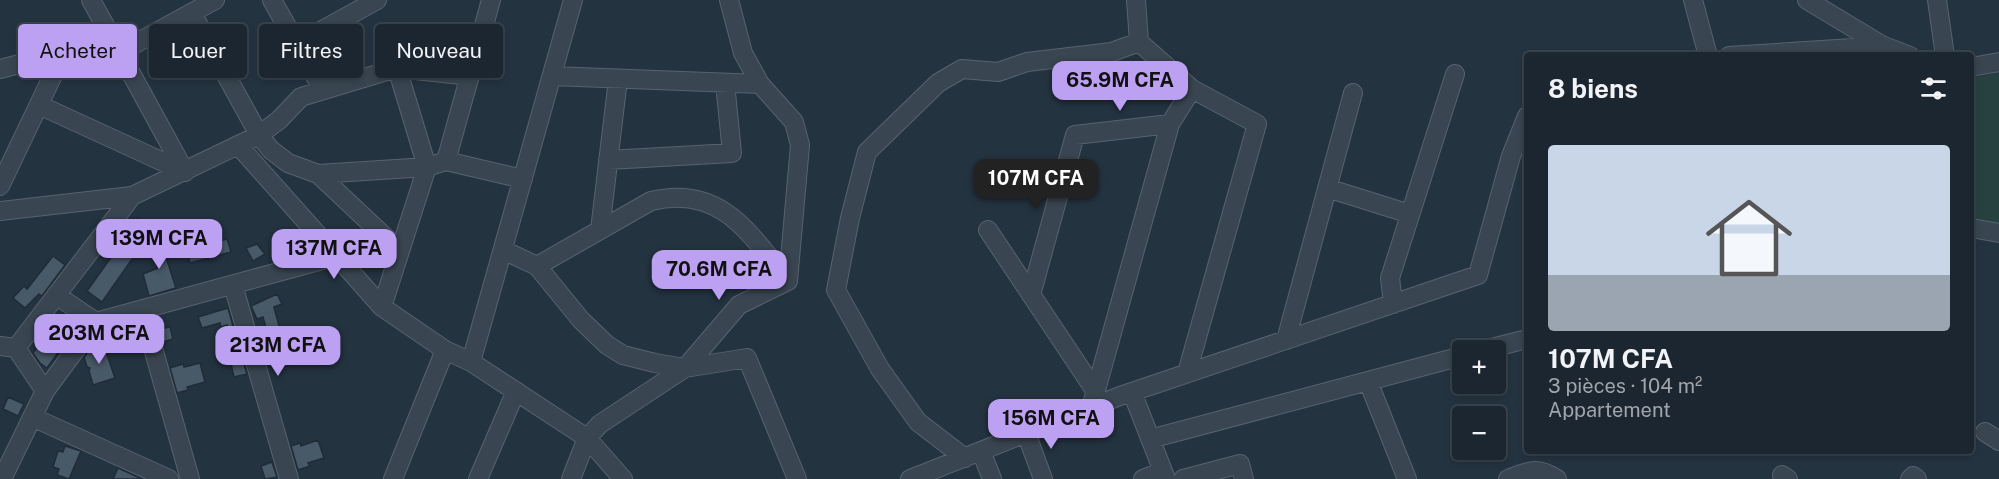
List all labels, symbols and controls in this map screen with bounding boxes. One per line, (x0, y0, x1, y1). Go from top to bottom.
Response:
chip: Acheter (18, 24, 137, 78)
chip: Louer (149, 24, 247, 78)
chip: Filtres (259, 24, 363, 78)
chip: Nouveau (375, 24, 503, 78)
pin: 65.9M CFA (1051, 61, 1189, 112)
text: 65.9M CFA (1066, 68, 1174, 92)
icon: filters (1917, 72, 1950, 105)
text: 8 biens (1548, 73, 1638, 104)
pin: 107M CFA (974, 159, 1098, 210)
text: 107M CFA (988, 166, 1084, 190)
icon: home (1695, 184, 1803, 292)
pin: 139M CFA (97, 219, 221, 270)
text: 139M CFA (110, 226, 208, 250)
pin: 137M CFA (272, 229, 396, 280)
text: 137M CFA (286, 236, 382, 260)
pin: 70.6M CFA (650, 250, 788, 301)
text: 70.6M CFA (666, 257, 772, 281)
pin: 203M CFA (37, 314, 161, 365)
text: 203M CFA (48, 321, 150, 345)
pin: 213M CFA (216, 326, 340, 377)
text: 213M CFA (229, 333, 327, 357)
map controls (1452, 340, 1506, 460)
button: + (1452, 340, 1506, 394)
text: 107M CFA (1548, 343, 1673, 374)
text: 3 pièces · 104 m² (1548, 374, 1702, 398)
text: Appartement (1548, 398, 1671, 422)
pin: 156M CFA (989, 399, 1113, 450)
text: 156M CFA (1002, 406, 1100, 430)
button: − (1452, 406, 1506, 460)

